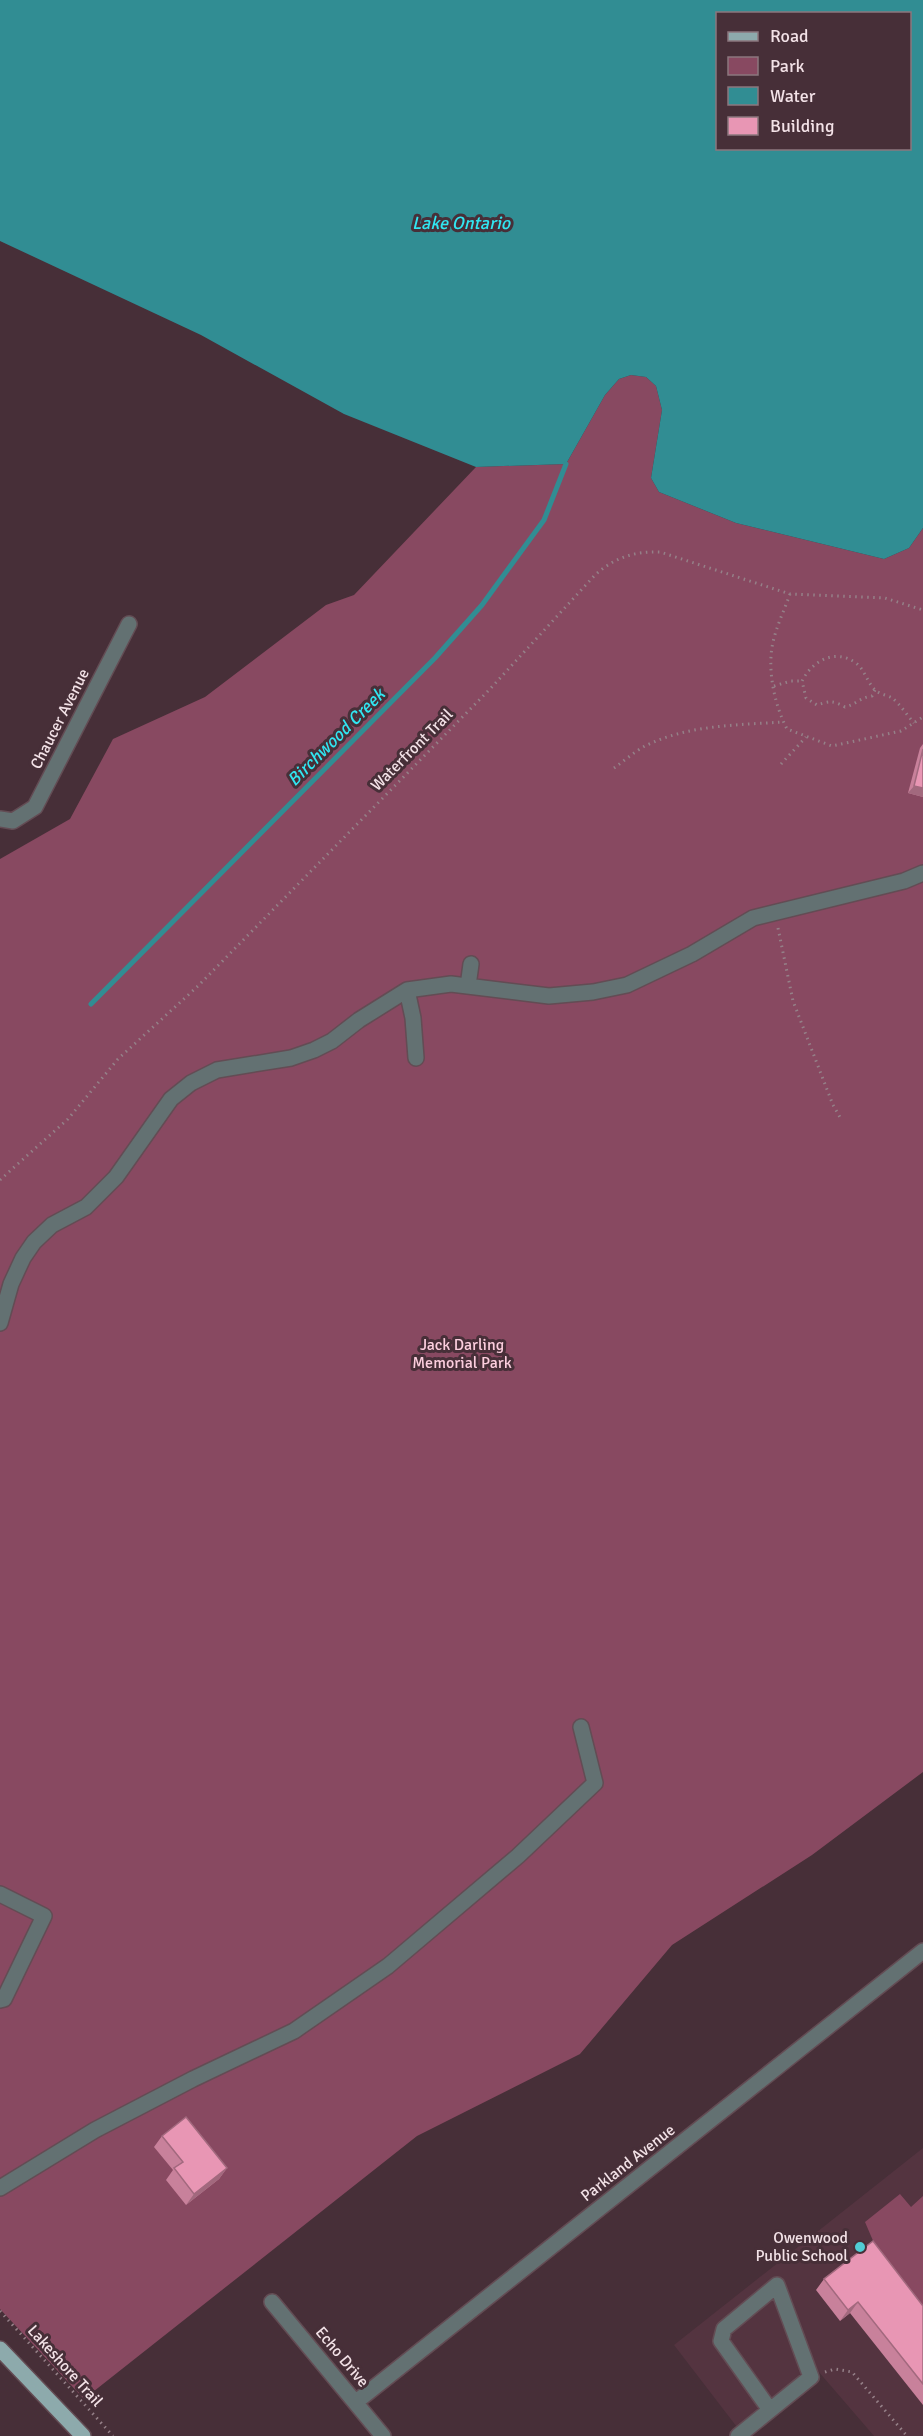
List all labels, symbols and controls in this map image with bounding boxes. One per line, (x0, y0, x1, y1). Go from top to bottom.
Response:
legend (716, 12, 911, 150)
text: Road (770, 25, 809, 47)
text: Park (770, 55, 805, 77)
text: Water (770, 85, 816, 107)
text: Building (770, 115, 834, 137)
water label: Lake Ontario (412, 212, 512, 234)
street label: Chaucer Avenue (26, 665, 94, 773)
water label: Birchwood Creek (283, 682, 391, 790)
street label: Waterfront Trail (367, 704, 458, 795)
park label: Jack Darling Memorial Park (412, 1335, 512, 1373)
street label: Parkland Avenue (577, 2120, 679, 2206)
place label: Owenwood Public School (755, 2228, 848, 2266)
marker: Owenwood Public School (853, 2240, 867, 2254)
street label: Lakeshore Trail (23, 2321, 107, 2411)
street label: Echo Drive (311, 2323, 373, 2391)

